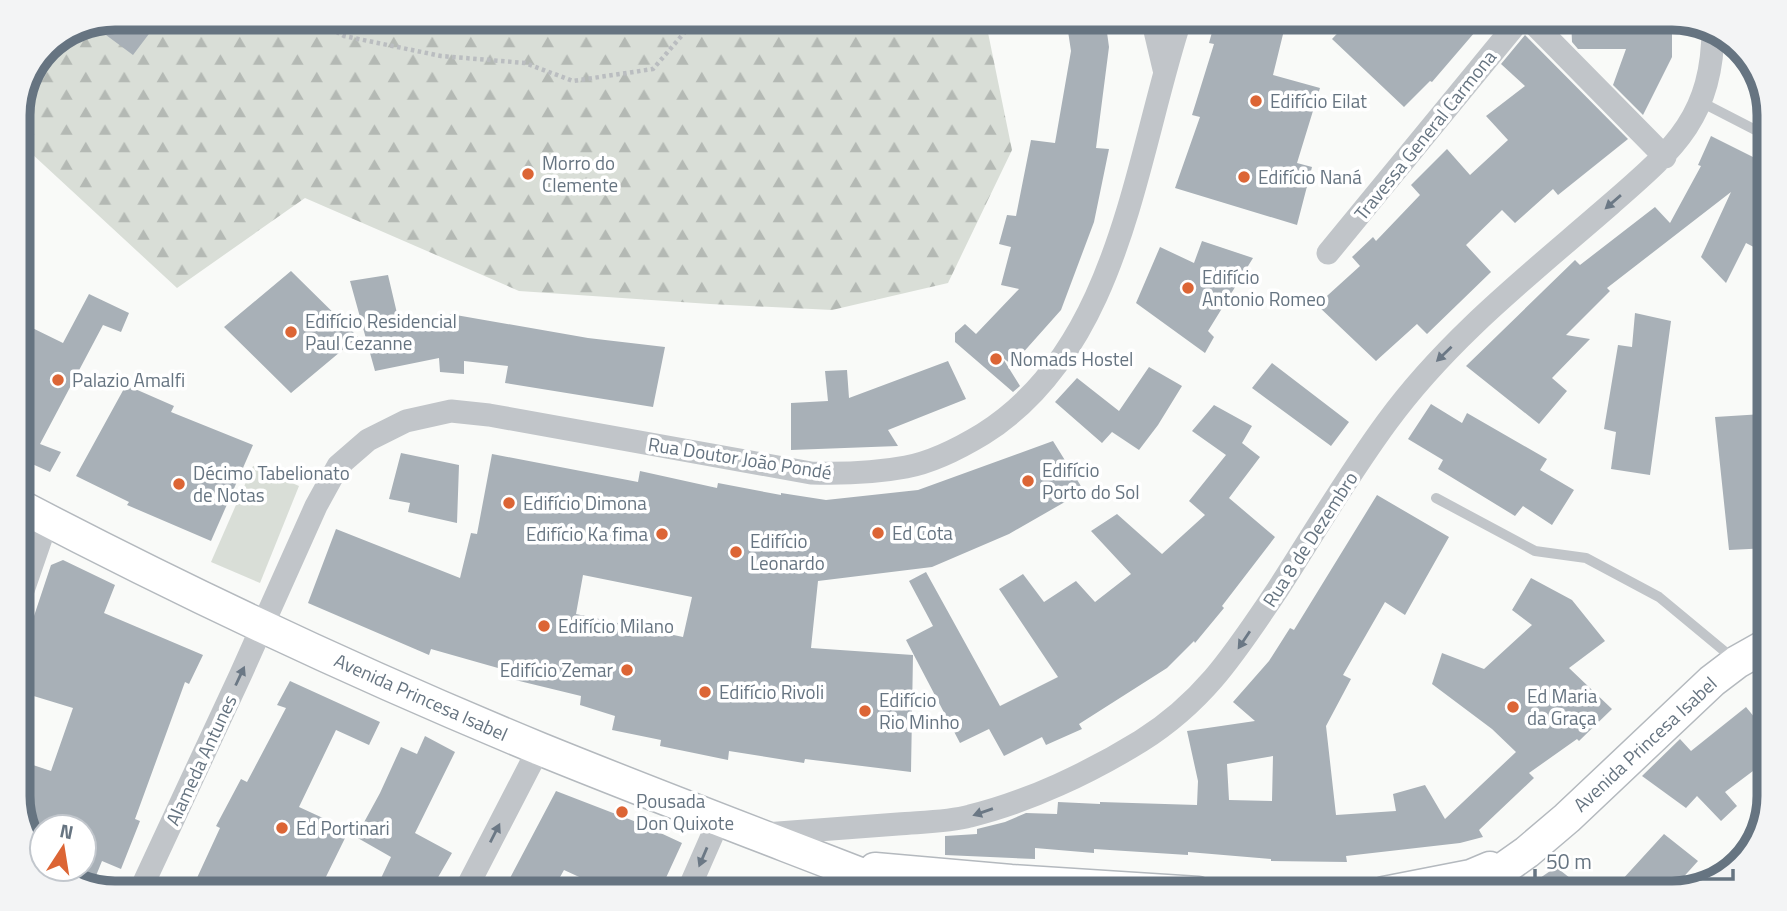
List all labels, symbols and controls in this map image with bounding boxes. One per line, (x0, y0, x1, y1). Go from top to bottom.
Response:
street label: Travessa General Carmona (1347, 43, 1503, 226)
place label: Edifício Eilat (1270, 86, 1367, 115)
marker: Edifício Eilat (1248, 93, 1264, 109)
place label: Morro do Clemente (542, 148, 618, 199)
place label: Edifício Naná (1258, 162, 1362, 191)
marker: Morro do Clemente (520, 166, 536, 182)
marker: Edifício Naná (1236, 169, 1252, 185)
one-way arrow (1605, 194, 1622, 209)
place label: Edifício Antonio Romeo (1202, 262, 1326, 313)
marker: Edifício Antonio Romeo (1180, 280, 1196, 296)
place label: Edifício Residencial Paul Cezanne (305, 306, 457, 357)
marker: Edifício Residencial Paul Cezanne (283, 324, 299, 340)
place label: Nomads Hostel (1010, 344, 1134, 373)
one-way arrow (1436, 345, 1453, 362)
marker: Nomads Hostel (988, 351, 1004, 367)
place label: Palazio Amalfi (72, 365, 185, 394)
marker: Palazio Amalfi (50, 372, 66, 388)
street label: Rua Doutor João Pondé (646, 429, 834, 486)
place label: Edifício Porto do Sol (1042, 455, 1140, 506)
place label: Décimo Tabelionato de Notas (193, 458, 350, 509)
street label: Rua 8 de Dezembro (1255, 465, 1364, 612)
marker: Edifício Porto do Sol (1020, 473, 1036, 489)
marker: Décimo Tabelionato de Notas (171, 476, 187, 492)
place label: Edifício Dimona (523, 488, 647, 517)
marker: Edifício Dimona (501, 495, 517, 511)
place label: Ed Cota (892, 518, 953, 547)
place label: Edifício Ka fima (526, 519, 648, 548)
marker: Ed Cota (870, 525, 886, 541)
marker: Edifício Ka fima (654, 526, 670, 542)
place label: Edifício Leonardo (750, 526, 825, 577)
marker: Edifício Leonardo (728, 544, 744, 560)
place label: Edifício Milano (558, 611, 674, 640)
marker: Edifício Milano (536, 618, 552, 634)
one-way arrow (1237, 630, 1250, 650)
street label: Avenida Princesa Isabel (330, 645, 513, 748)
place label: Edifício Zemar (500, 655, 613, 684)
marker: Edifício Zemar (619, 662, 635, 678)
one-way arrow (234, 666, 246, 686)
street label: Avenida Princesa Isabel (1566, 669, 1723, 818)
place label: Edifício Rivoli (719, 677, 824, 706)
place label: Ed Maria da Graça (1527, 681, 1598, 732)
marker: Edifício Rivoli (697, 684, 713, 700)
place label: Edifício Rio Minho (879, 685, 960, 736)
street label: Alameda Antunes (158, 689, 244, 830)
marker: Ed Maria da Graça (1505, 699, 1521, 715)
marker: Edifício Rio Minho (857, 703, 873, 719)
place label: Pousada Don Quixote (636, 786, 734, 837)
marker: Pousada Don Quixote (614, 804, 630, 820)
one-way arrow (972, 807, 993, 818)
north arrow (28, 813, 98, 883)
place label: Ed Portinari (296, 813, 390, 842)
text: N (57, 815, 76, 846)
marker: Ed Portinari (274, 820, 290, 836)
one-way arrow (490, 823, 501, 843)
scale bar (1535, 838, 1733, 882)
text: 50 m (1546, 845, 1592, 877)
one-way arrow (697, 847, 709, 867)

